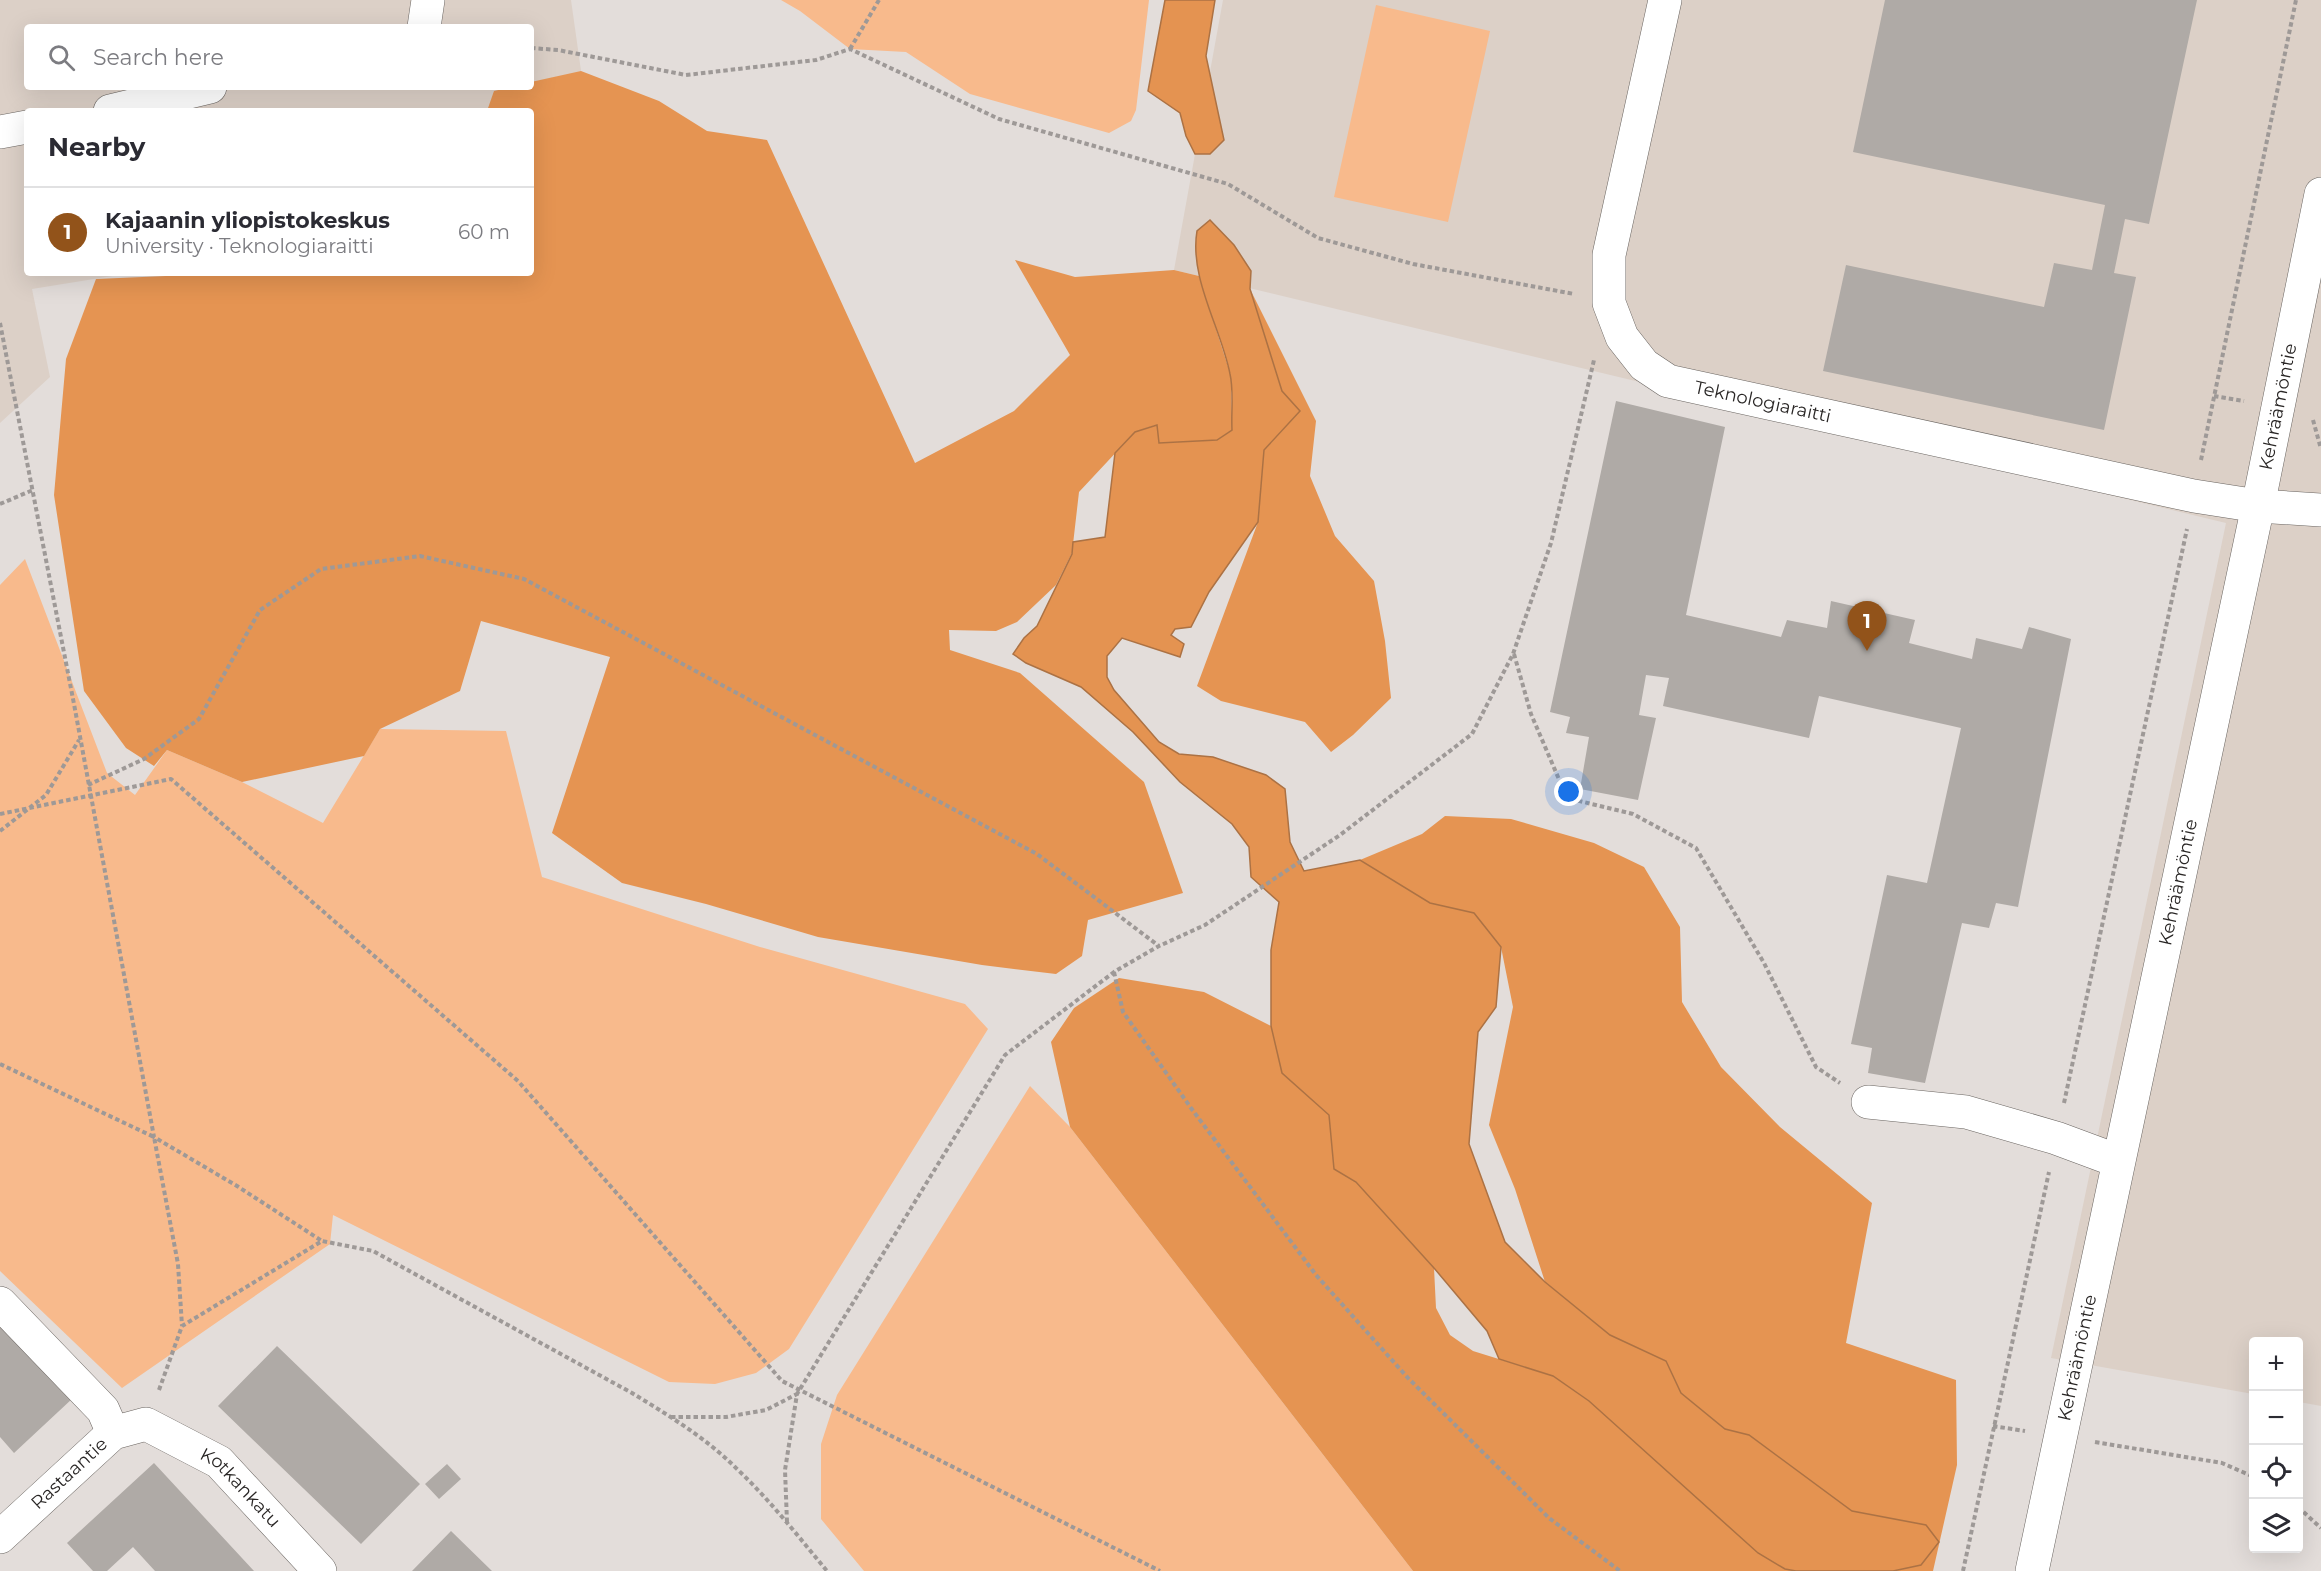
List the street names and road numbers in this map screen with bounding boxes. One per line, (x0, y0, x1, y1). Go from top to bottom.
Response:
street label: Kehräämöntie (2255, 341, 2302, 472)
street label: Teknologiaraitti (1692, 376, 1833, 427)
street label: Kehräämöntie (2154, 817, 2202, 948)
street label: Kehräämöntie (2053, 1292, 2101, 1423)
street label: Rastaantie (26, 1433, 112, 1514)
street label: Kotkankatu (197, 1443, 285, 1532)

